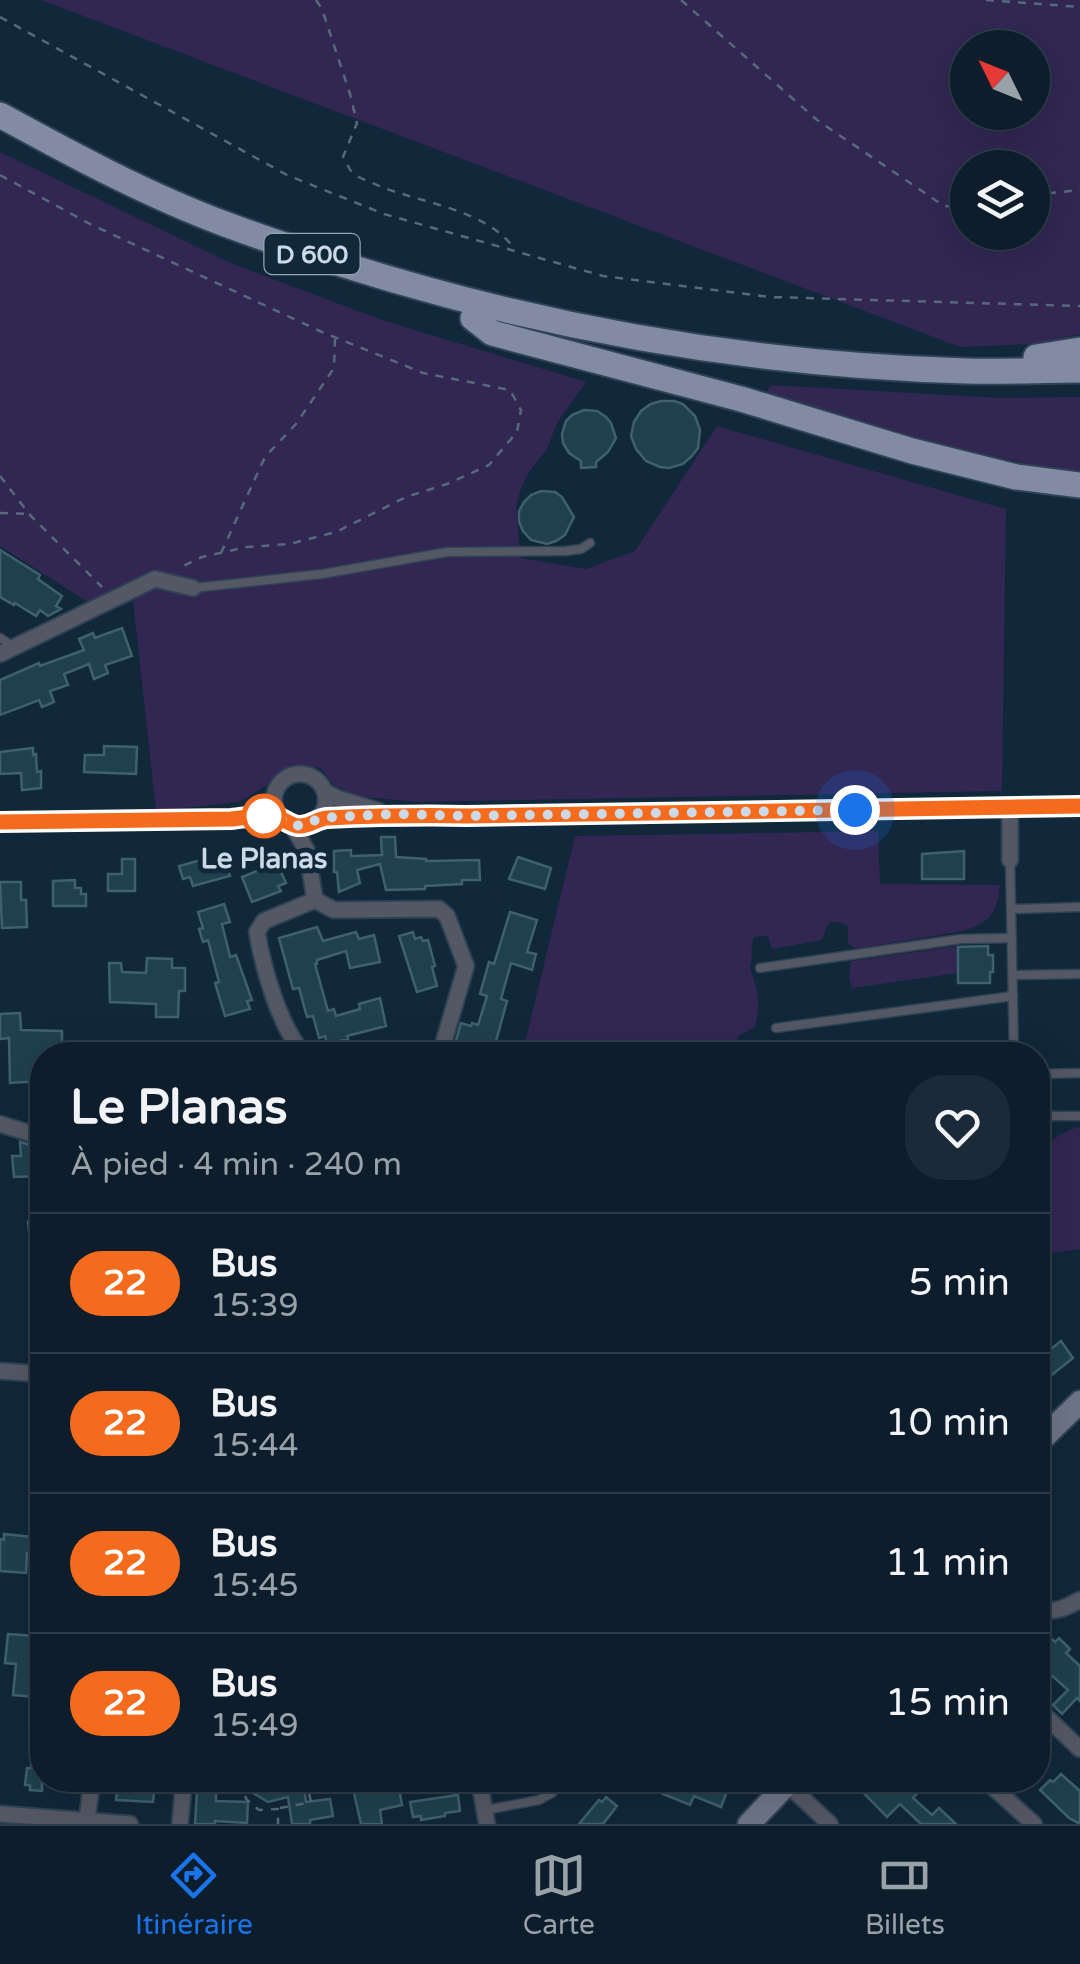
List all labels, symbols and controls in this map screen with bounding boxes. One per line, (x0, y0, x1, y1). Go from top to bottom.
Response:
north arrow (950, 30, 1050, 130)
map controls (950, 30, 1050, 250)
button: layers (950, 150, 1050, 250)
road number: D 600 (264, 234, 360, 274)
your location (830, 785, 880, 835)
marker: Le Planas (243, 795, 285, 837)
place label: Le Planas (201, 842, 327, 876)
button: heart (905, 1075, 1010, 1180)
text: Le Planas (70, 1079, 287, 1137)
text: À pied · 4 min · 240 m (70, 1146, 402, 1184)
text: Bus (210, 1241, 277, 1287)
text: 5 min (909, 1260, 1010, 1306)
text: 22 (103, 1262, 147, 1304)
text: 15:39 (210, 1287, 299, 1325)
text: Bus (210, 1381, 277, 1427)
text: 10 min (885, 1400, 1010, 1446)
text: 22 (103, 1402, 147, 1444)
text: 15:44 (210, 1427, 299, 1465)
text: Bus (210, 1521, 277, 1567)
text: 11 min (885, 1540, 1010, 1586)
text: 22 (103, 1542, 147, 1584)
text: 15:45 (210, 1567, 299, 1605)
text: Bus (210, 1661, 277, 1707)
text: 15 min (885, 1680, 1010, 1726)
text: 22 (103, 1682, 147, 1724)
text: 15:49 (210, 1707, 299, 1745)
tab: Itinéraire (135, 1848, 253, 1942)
tab: Carte (523, 1848, 595, 1942)
tab: Billets (865, 1848, 945, 1942)

